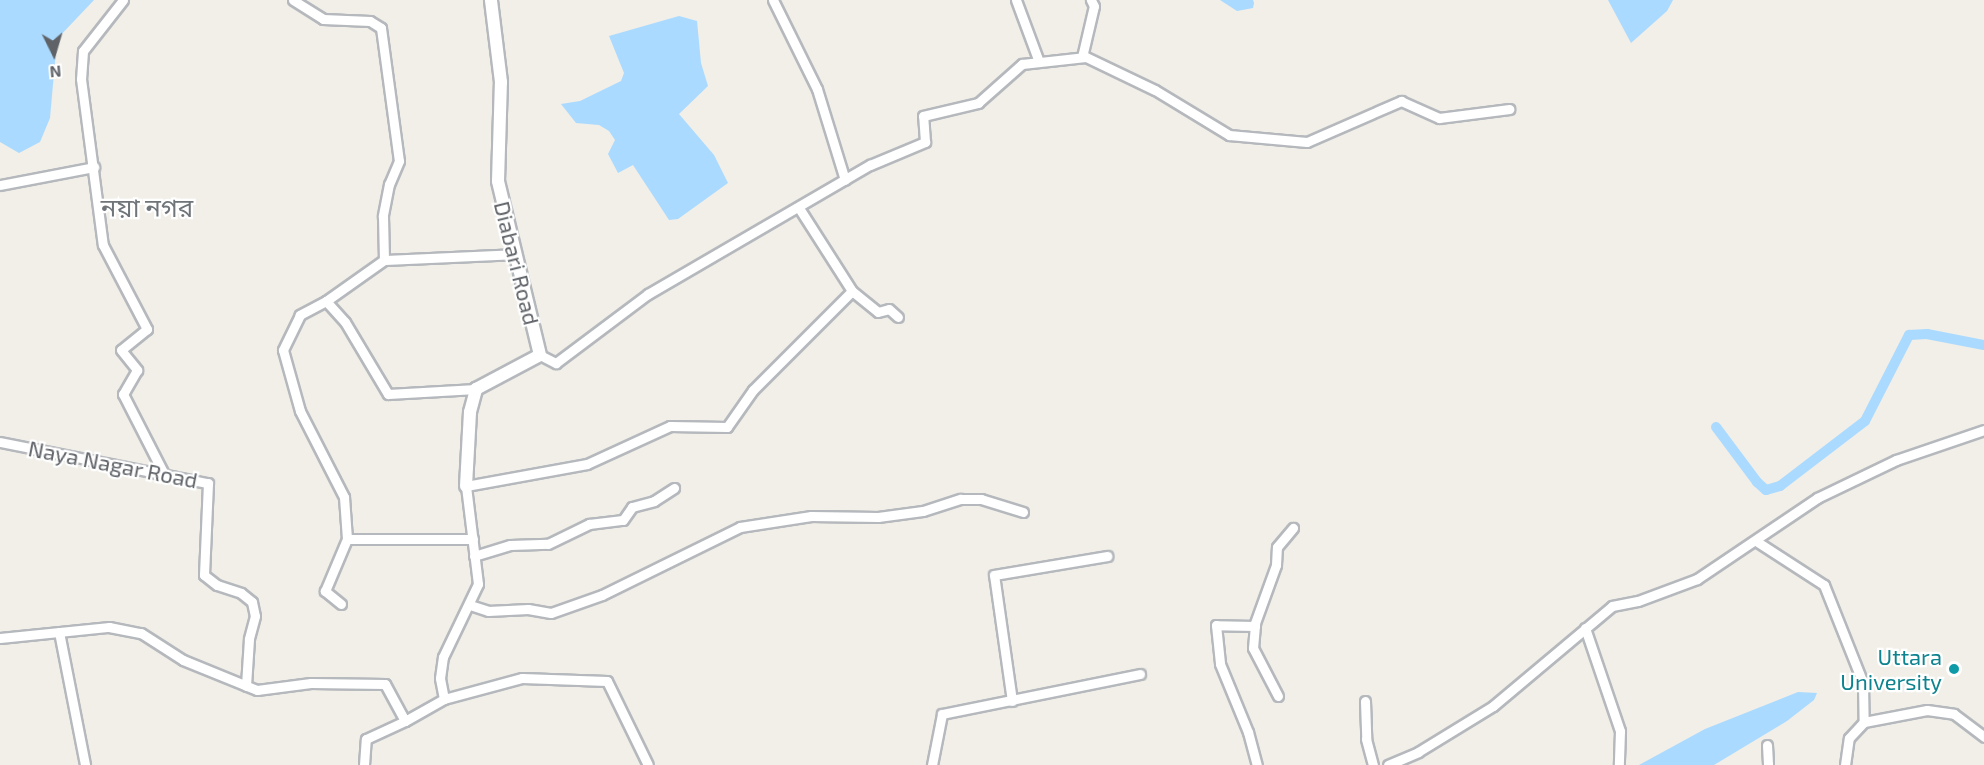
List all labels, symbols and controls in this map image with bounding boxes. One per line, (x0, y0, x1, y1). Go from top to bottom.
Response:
north arrow (24, 24, 84, 84)
text: N (49, 62, 62, 82)
district label: নয়া নগর (101, 191, 193, 223)
street label: Diabari Road (489, 198, 545, 328)
street label: Naya Nagar Road (26, 435, 200, 493)
place label: Uttara University (1840, 643, 1942, 694)
marker: Uttara University (1947, 662, 1961, 676)

